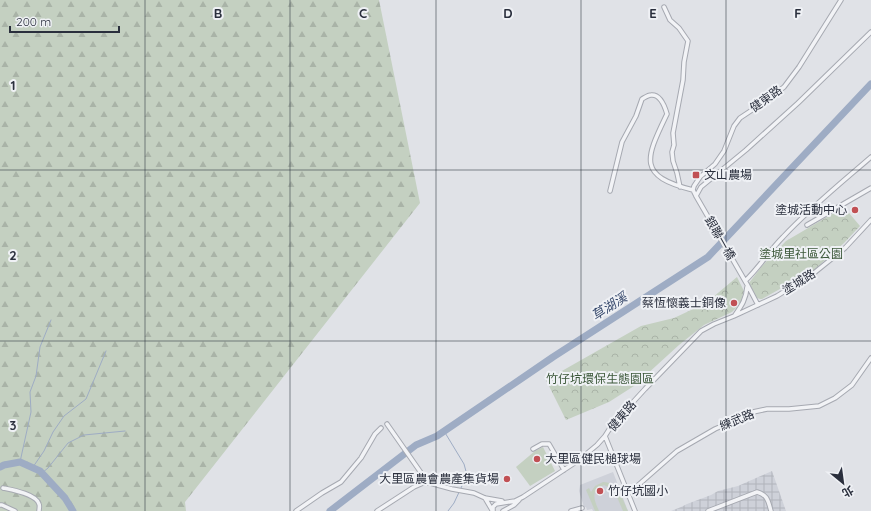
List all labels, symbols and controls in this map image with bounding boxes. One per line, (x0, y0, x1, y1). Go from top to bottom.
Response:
text: B (214, 5, 222, 21)
text: C (359, 5, 367, 21)
text: D (503, 5, 513, 21)
text: E (649, 5, 657, 21)
text: F (794, 5, 802, 21)
scale bar (10, 8, 119, 34)
text: 200 m (16, 14, 51, 29)
text: 1 (10, 77, 16, 93)
street label: 健東路 (747, 82, 785, 115)
place label: 文山農場 (704, 167, 752, 182)
marker: 文山農場 (691, 170, 701, 180)
place label: 塗城活動中心 (775, 202, 847, 217)
marker: 塗城活動中心 (850, 205, 860, 215)
street label: 銀聯一橋 (702, 213, 739, 262)
park label: 塗城里社區公園 (759, 246, 843, 261)
text: 2 (9, 247, 17, 263)
street label: 塗城路 (779, 266, 818, 297)
water label: 草湖溪 (588, 288, 631, 323)
place label: 蔡恆懷義士銅像 (642, 295, 726, 310)
marker: 蔡恆懷義士銅像 (729, 298, 739, 308)
park label: 竹仔坑環保生態園區 (546, 371, 654, 386)
street label: 健東路 (604, 397, 639, 434)
street label: 練武路 (717, 406, 756, 433)
text: 3 (10, 417, 17, 433)
place label: 大里區健民槌球場 (545, 451, 641, 466)
marker: 大里區健民槌球場 (532, 454, 542, 464)
north arrow (823, 463, 863, 503)
place label: 大里區農會農產集貨場 (379, 471, 499, 486)
marker: 大里區農會農產集貨場 (502, 474, 512, 484)
place label: 竹仔坑國小 (608, 483, 668, 498)
text: 北 (840, 483, 856, 501)
marker: 竹仔坑國小 (595, 486, 605, 496)

